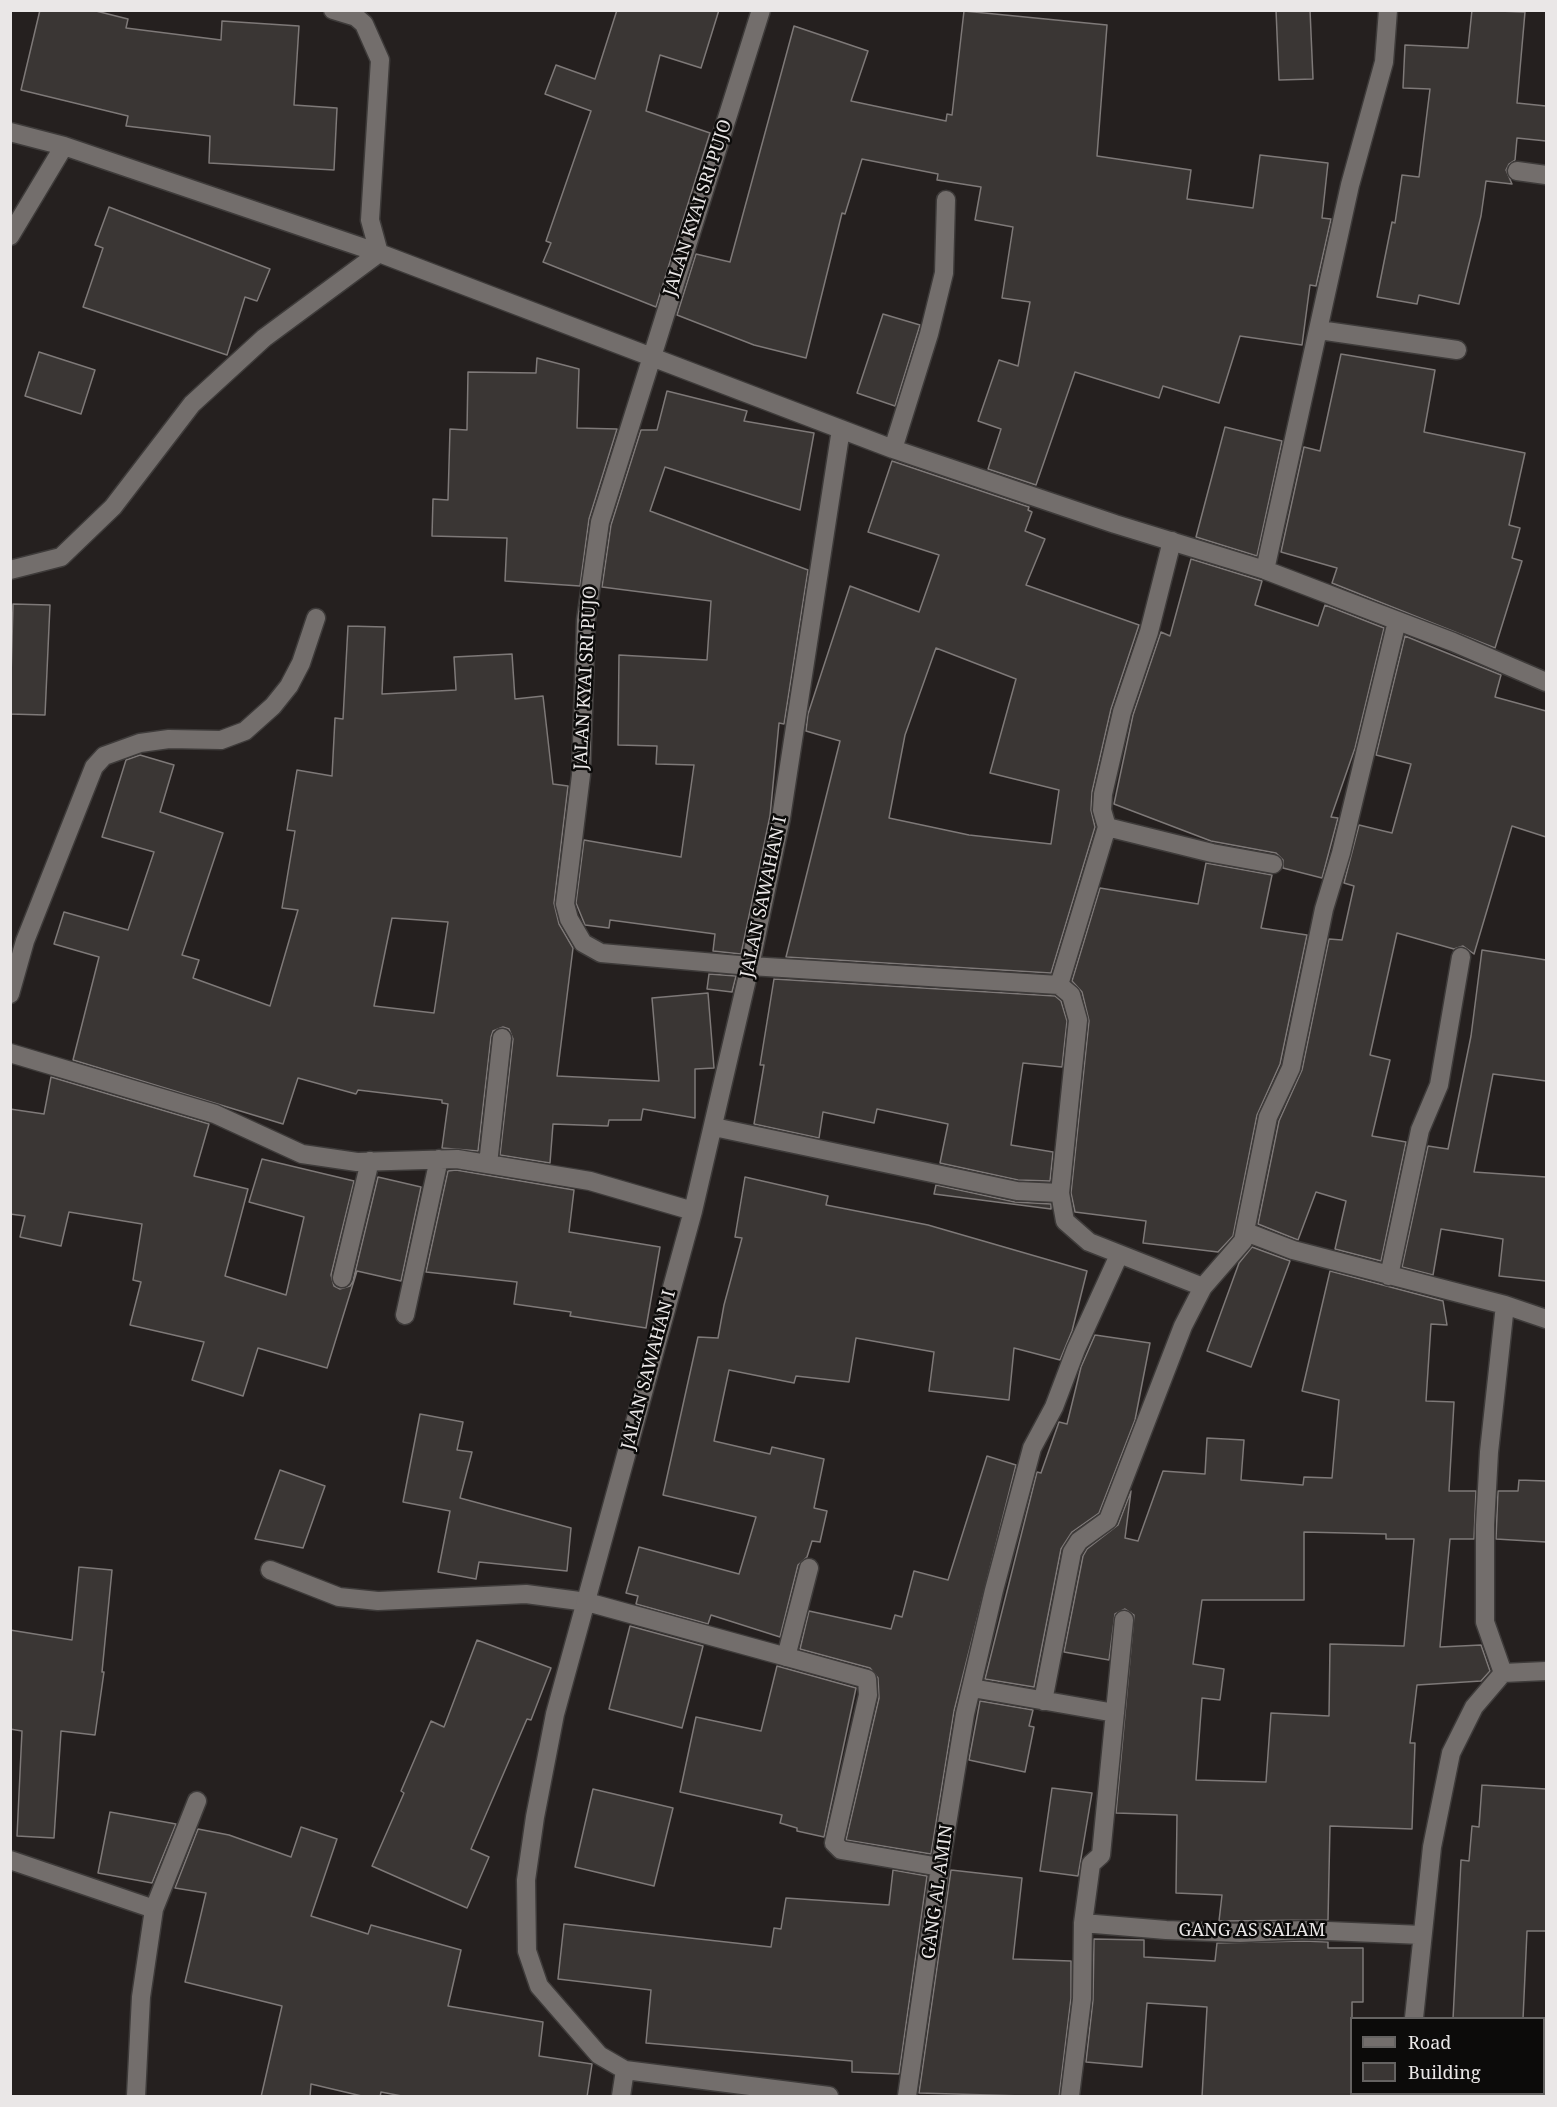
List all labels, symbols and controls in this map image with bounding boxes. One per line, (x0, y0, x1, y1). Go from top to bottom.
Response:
street label: JALAN KYAI SRI PUJO (659, 117, 737, 299)
street label: JALAN KYAI SRI PUJO (570, 585, 602, 771)
street label: JALAN SAWAHAN I (736, 814, 792, 980)
street label: JALAN SAWAHAN I (617, 1288, 681, 1452)
street label: GANG AL AMIN (918, 1824, 958, 1960)
street label: GANG AS SALAM (1179, 1920, 1325, 1942)
legend (1350, 2017, 1545, 2095)
text: Road (1408, 2030, 1451, 2054)
text: Building (1408, 2060, 1481, 2084)

